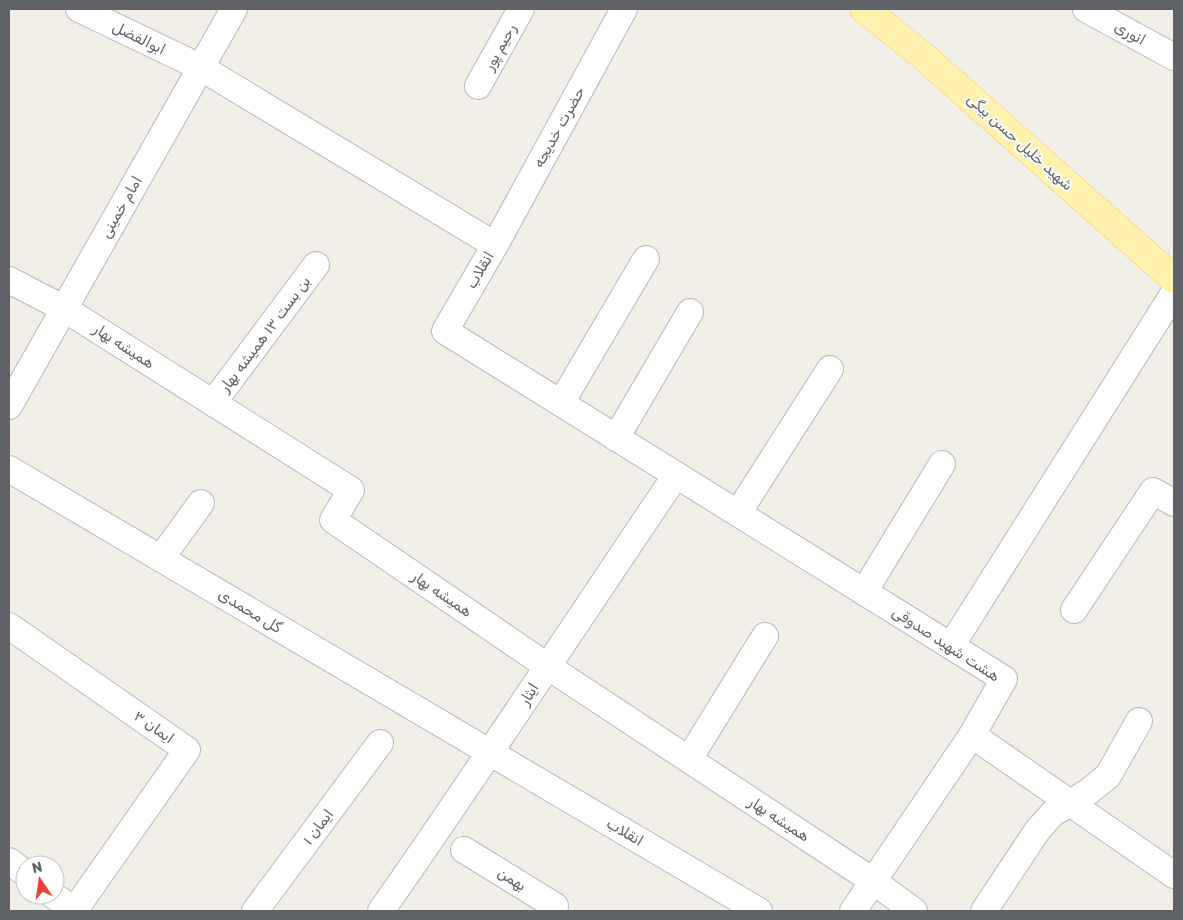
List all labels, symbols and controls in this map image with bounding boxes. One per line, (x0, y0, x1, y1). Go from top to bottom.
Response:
street label: ابوالفضل (109, 17, 169, 59)
street label: انوری (1111, 17, 1149, 49)
street label: رحیم پور (479, 21, 521, 75)
street label: حضرت خدیجه (529, 83, 589, 171)
street label: شهید خلیل حسن بیگی (963, 90, 1077, 194)
street label: امام خمینی (96, 173, 147, 242)
street label: انقلاب (462, 248, 498, 292)
street label: بن بست ۱۳ همیشه بهار (215, 273, 314, 396)
street label: همیشه بهار (89, 319, 158, 372)
street label: همیشه بهار (408, 567, 476, 621)
street label: گل محمدی (215, 585, 285, 637)
street label: هشت شهید صدوقی (888, 603, 1003, 686)
street label: ایثار (515, 680, 543, 709)
street label: ایمان ۳ (130, 707, 178, 747)
street label: همیشه بهار (744, 792, 813, 845)
street label: ایمان ۱ (299, 806, 337, 848)
street label: انقلاب (603, 814, 647, 850)
north arrow (15, 855, 65, 905)
text: N (30, 858, 44, 877)
street label: بهمن (494, 863, 530, 895)

